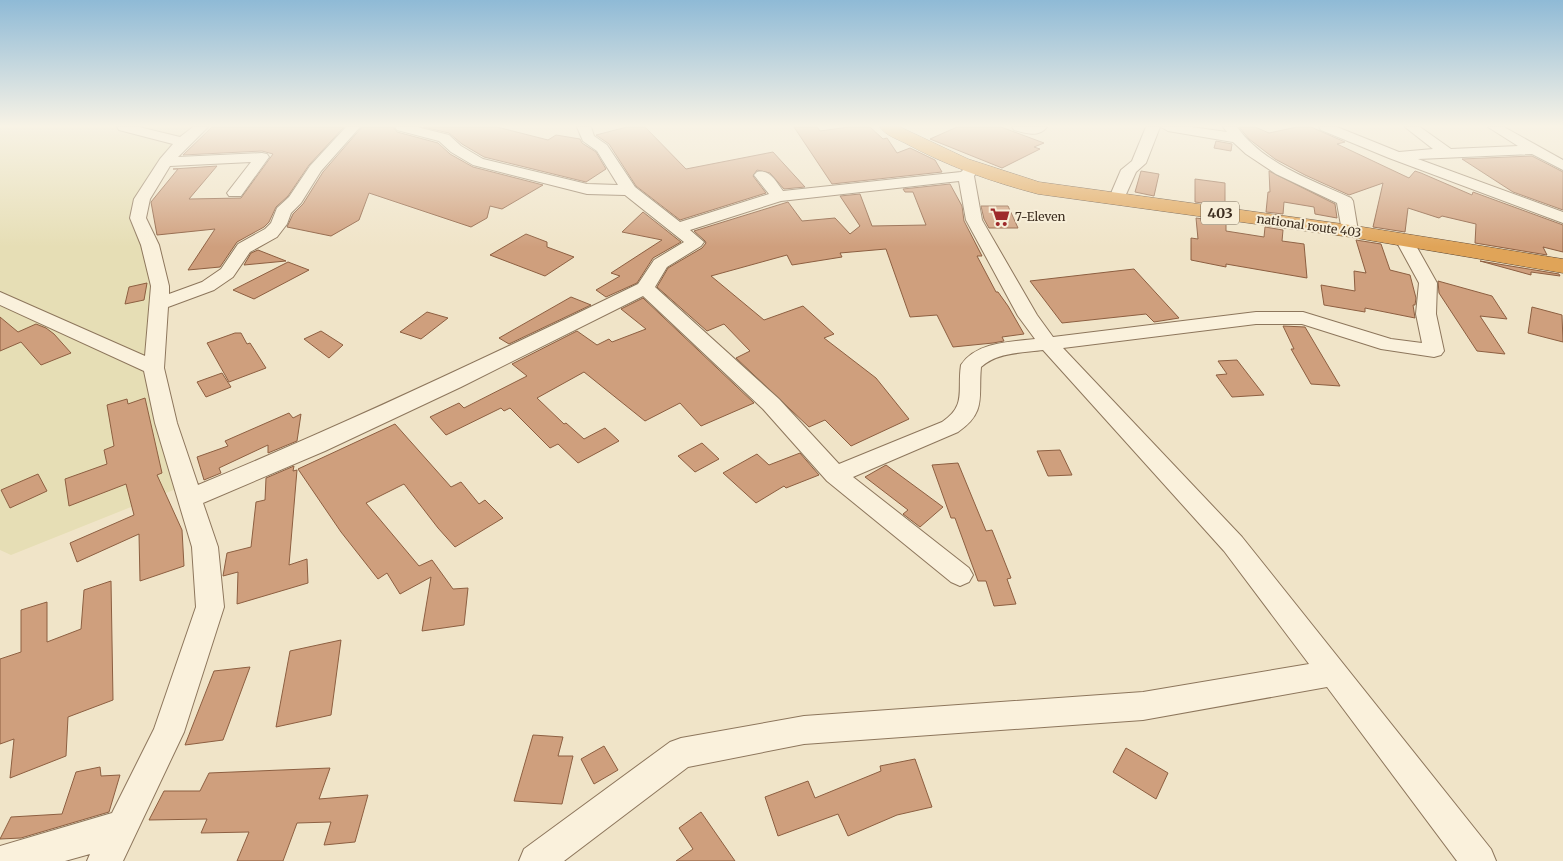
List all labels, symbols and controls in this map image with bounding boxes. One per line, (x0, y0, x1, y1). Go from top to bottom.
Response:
road number: 403 (1201, 202, 1239, 224)
supermarket icon: 7-Eleven (989, 206, 1011, 228)
place label: 7-Eleven (1015, 209, 1065, 224)
street label: national route 403 (1256, 211, 1362, 240)

